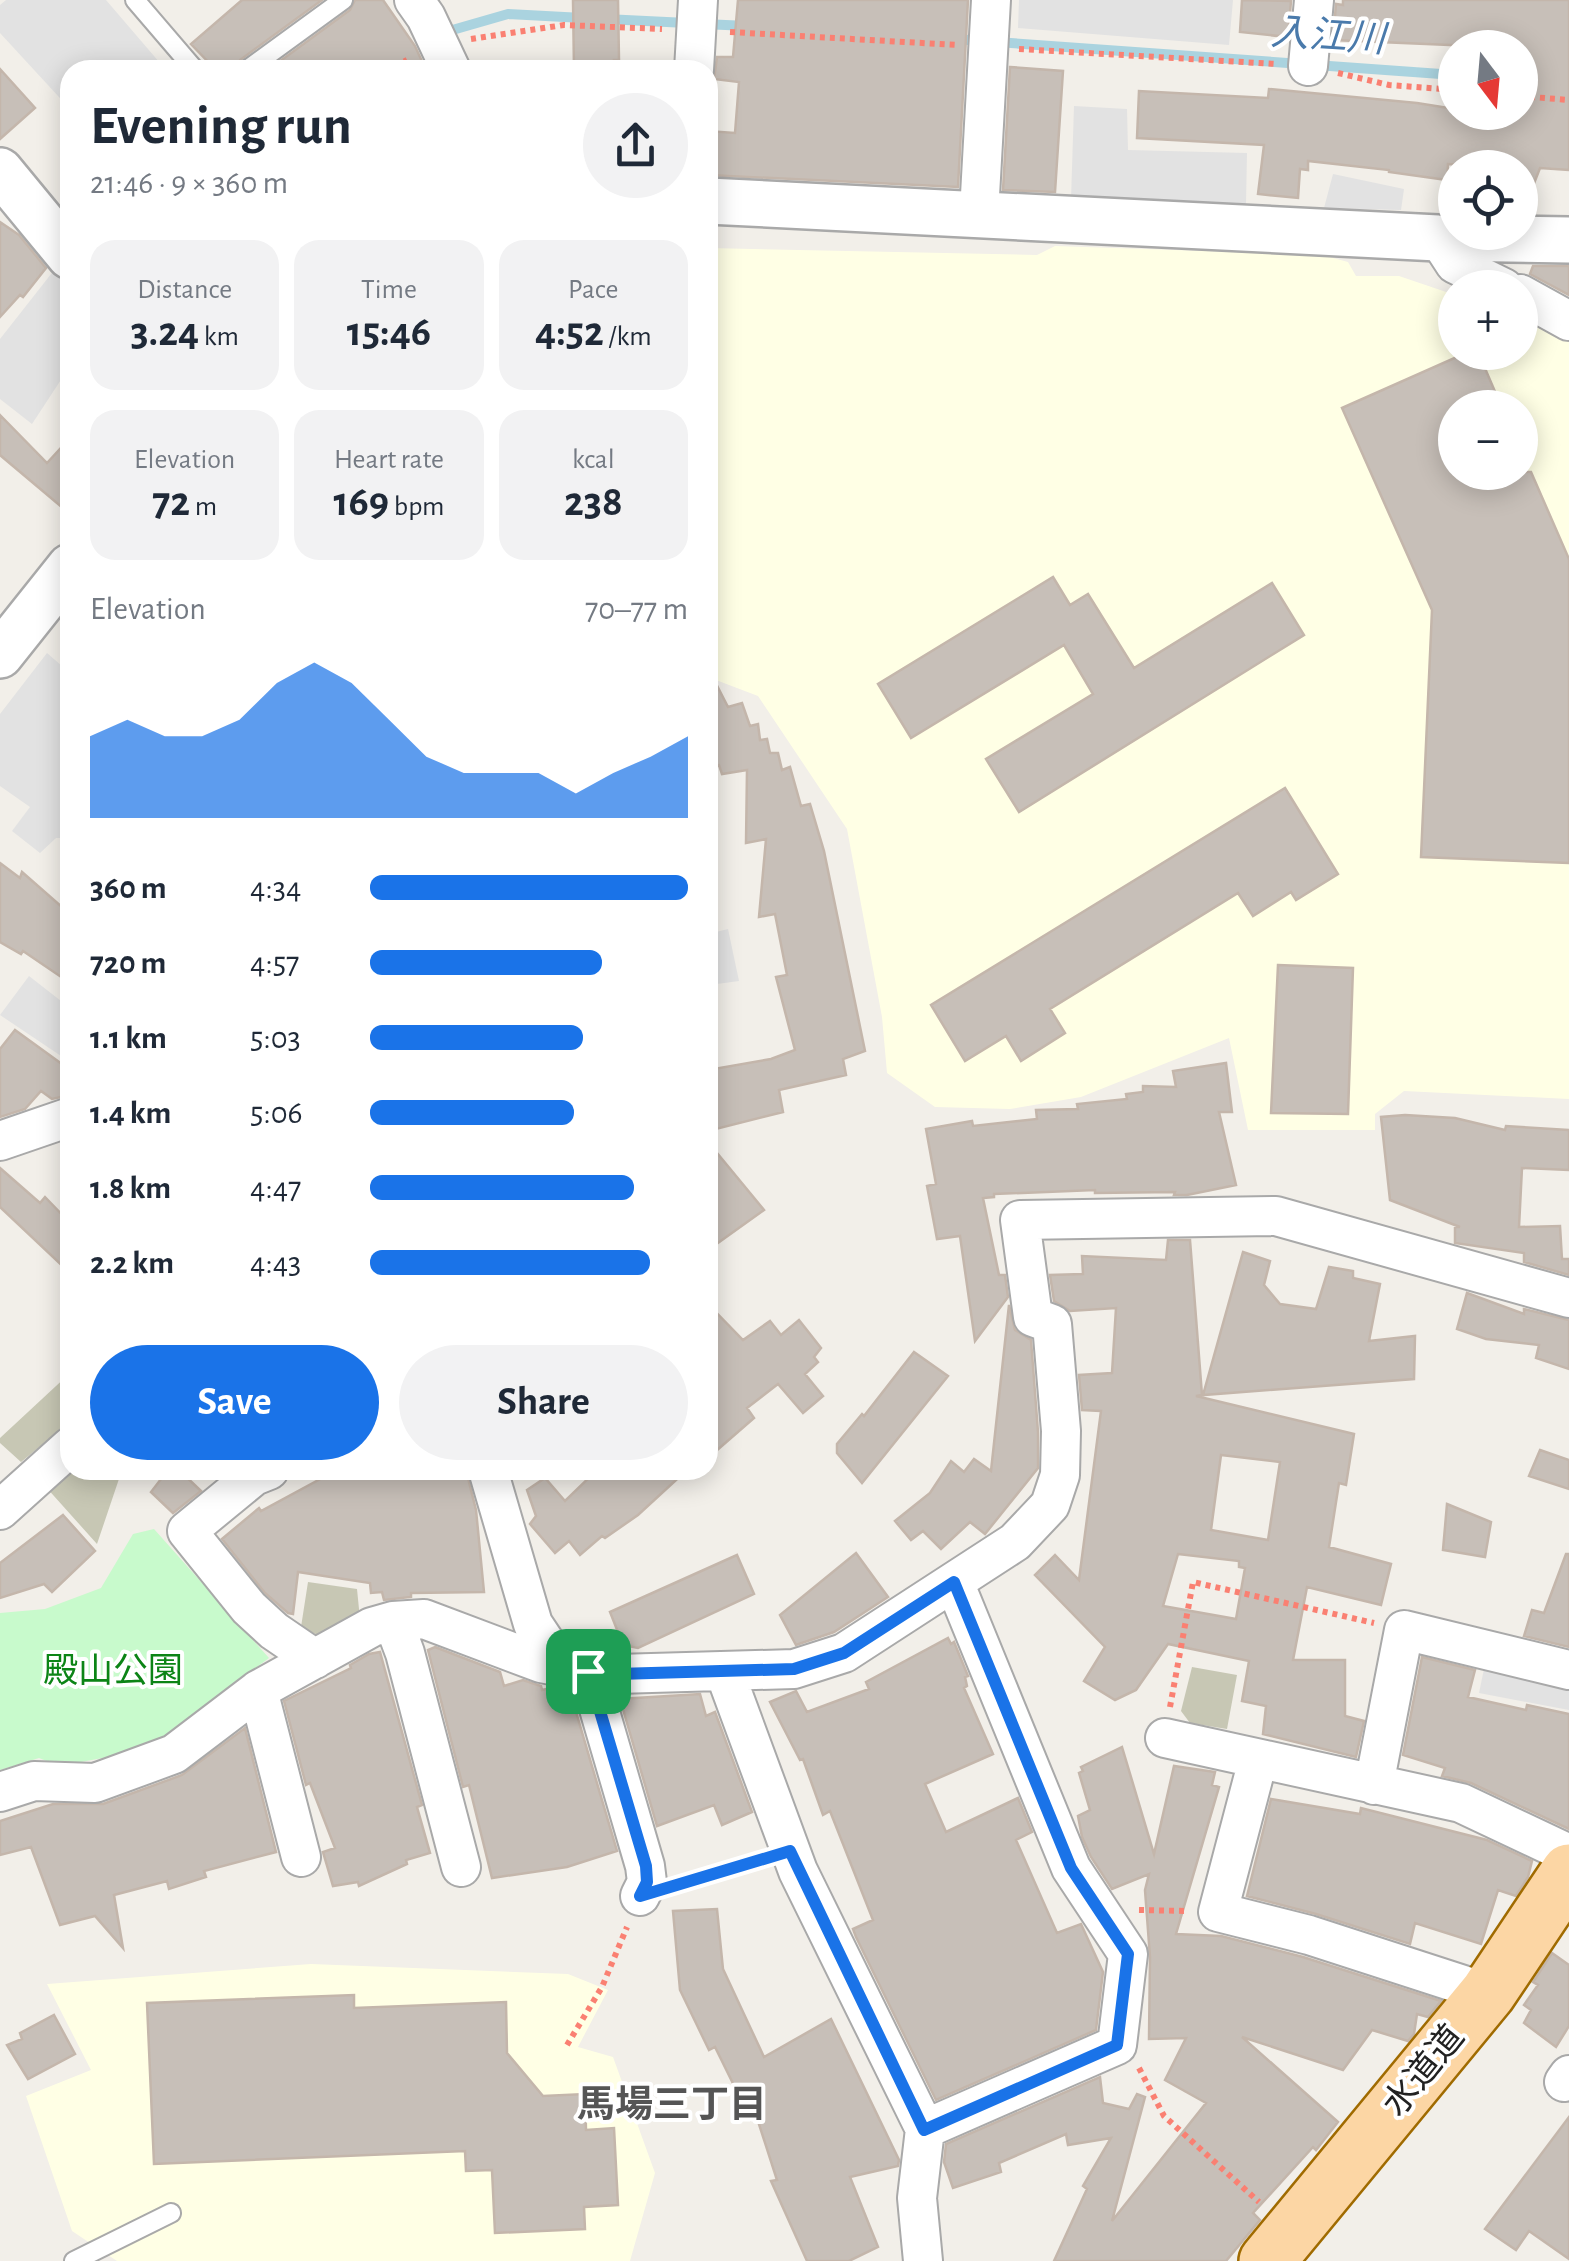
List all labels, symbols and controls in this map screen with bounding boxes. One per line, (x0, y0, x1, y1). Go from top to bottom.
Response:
water label: 入江川 (1270, 12, 1390, 60)
north arrow (1438, 30, 1538, 130)
map controls (1438, 30, 1538, 490)
button: share (583, 93, 688, 198)
text: Evening run (90, 99, 352, 154)
button: locate (1438, 150, 1538, 250)
text: 21:46 · 9 × 360 m (90, 167, 288, 199)
button: + (1438, 270, 1538, 370)
text: Distance (137, 276, 232, 304)
text: Time (361, 276, 417, 304)
text: Pace (568, 276, 619, 304)
text: 3.24 (130, 311, 199, 353)
text: 15:46 (347, 311, 431, 353)
text: 4:52 (535, 311, 604, 353)
text: km (199, 323, 239, 351)
text: /km (604, 323, 652, 351)
button: − (1438, 390, 1538, 490)
text: Elevation (134, 446, 235, 474)
text: Heart rate (334, 446, 444, 474)
text: kcal (572, 446, 615, 474)
text: 72 (152, 481, 190, 523)
text: 169 (333, 481, 389, 523)
text: 238 (564, 481, 623, 523)
text: m (190, 493, 217, 521)
text: bpm (389, 493, 445, 521)
text: Elevation (90, 593, 206, 625)
text: 70–77 m (585, 593, 688, 625)
text: 360 m (90, 872, 167, 904)
text: 4:34 (250, 872, 301, 904)
text: 720 m (90, 947, 166, 979)
text: 4:57 (250, 947, 299, 979)
text: 1.1 km (90, 1022, 167, 1054)
text: 5:03 (250, 1022, 301, 1054)
text: 1.4 km (90, 1097, 171, 1129)
text: 5:06 (250, 1097, 303, 1129)
text: 1.8 km (90, 1172, 171, 1204)
text: 4:47 (250, 1172, 301, 1204)
text: 2.2 km (90, 1247, 174, 1279)
text: 4:43 (250, 1247, 301, 1279)
button: Save (90, 1345, 379, 1460)
button: Share (399, 1345, 688, 1460)
pin (546, 1629, 631, 1714)
icon: arrive (561, 1644, 616, 1699)
park label: 殿山公園 (43, 1653, 183, 1689)
street label: 水道道 (1376, 2018, 1471, 2123)
district label: 馬場三丁目 (577, 2085, 767, 2125)

